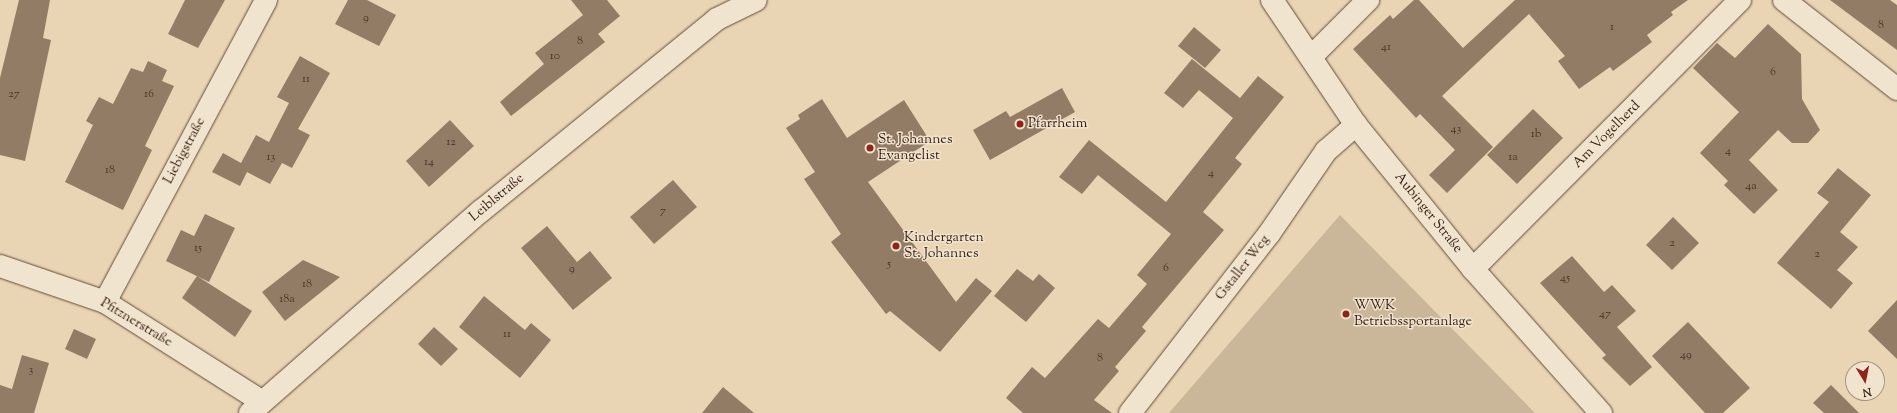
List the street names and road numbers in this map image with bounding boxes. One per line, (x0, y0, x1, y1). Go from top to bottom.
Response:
street label: Am Vogelherd (1570, 98, 1644, 172)
street label: Liebigstraße (160, 115, 210, 187)
street label: Aubinger Straße (1390, 169, 1466, 257)
street label: Leiblstraße (466, 170, 528, 226)
street label: Gstaller Weg (1212, 232, 1274, 304)
street label: Pfitznerstraße (97, 295, 175, 351)

